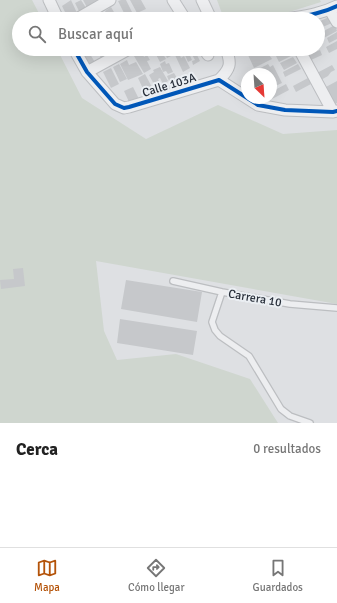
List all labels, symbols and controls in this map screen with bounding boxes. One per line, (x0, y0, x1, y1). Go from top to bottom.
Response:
search box (12, 12, 325, 56)
icon: search (26, 23, 48, 45)
text: Buscar aquí (58, 25, 133, 43)
north arrow (241, 68, 277, 104)
street label: Calle 103A (140, 70, 198, 101)
street label: Carrera 10 (227, 286, 283, 311)
text: Cerca (16, 439, 58, 460)
text: 0 resultados (253, 441, 321, 457)
tab: Mapa (34, 557, 60, 594)
tab: Cómo llegar (128, 557, 184, 594)
tab: Guardados (253, 557, 303, 594)

